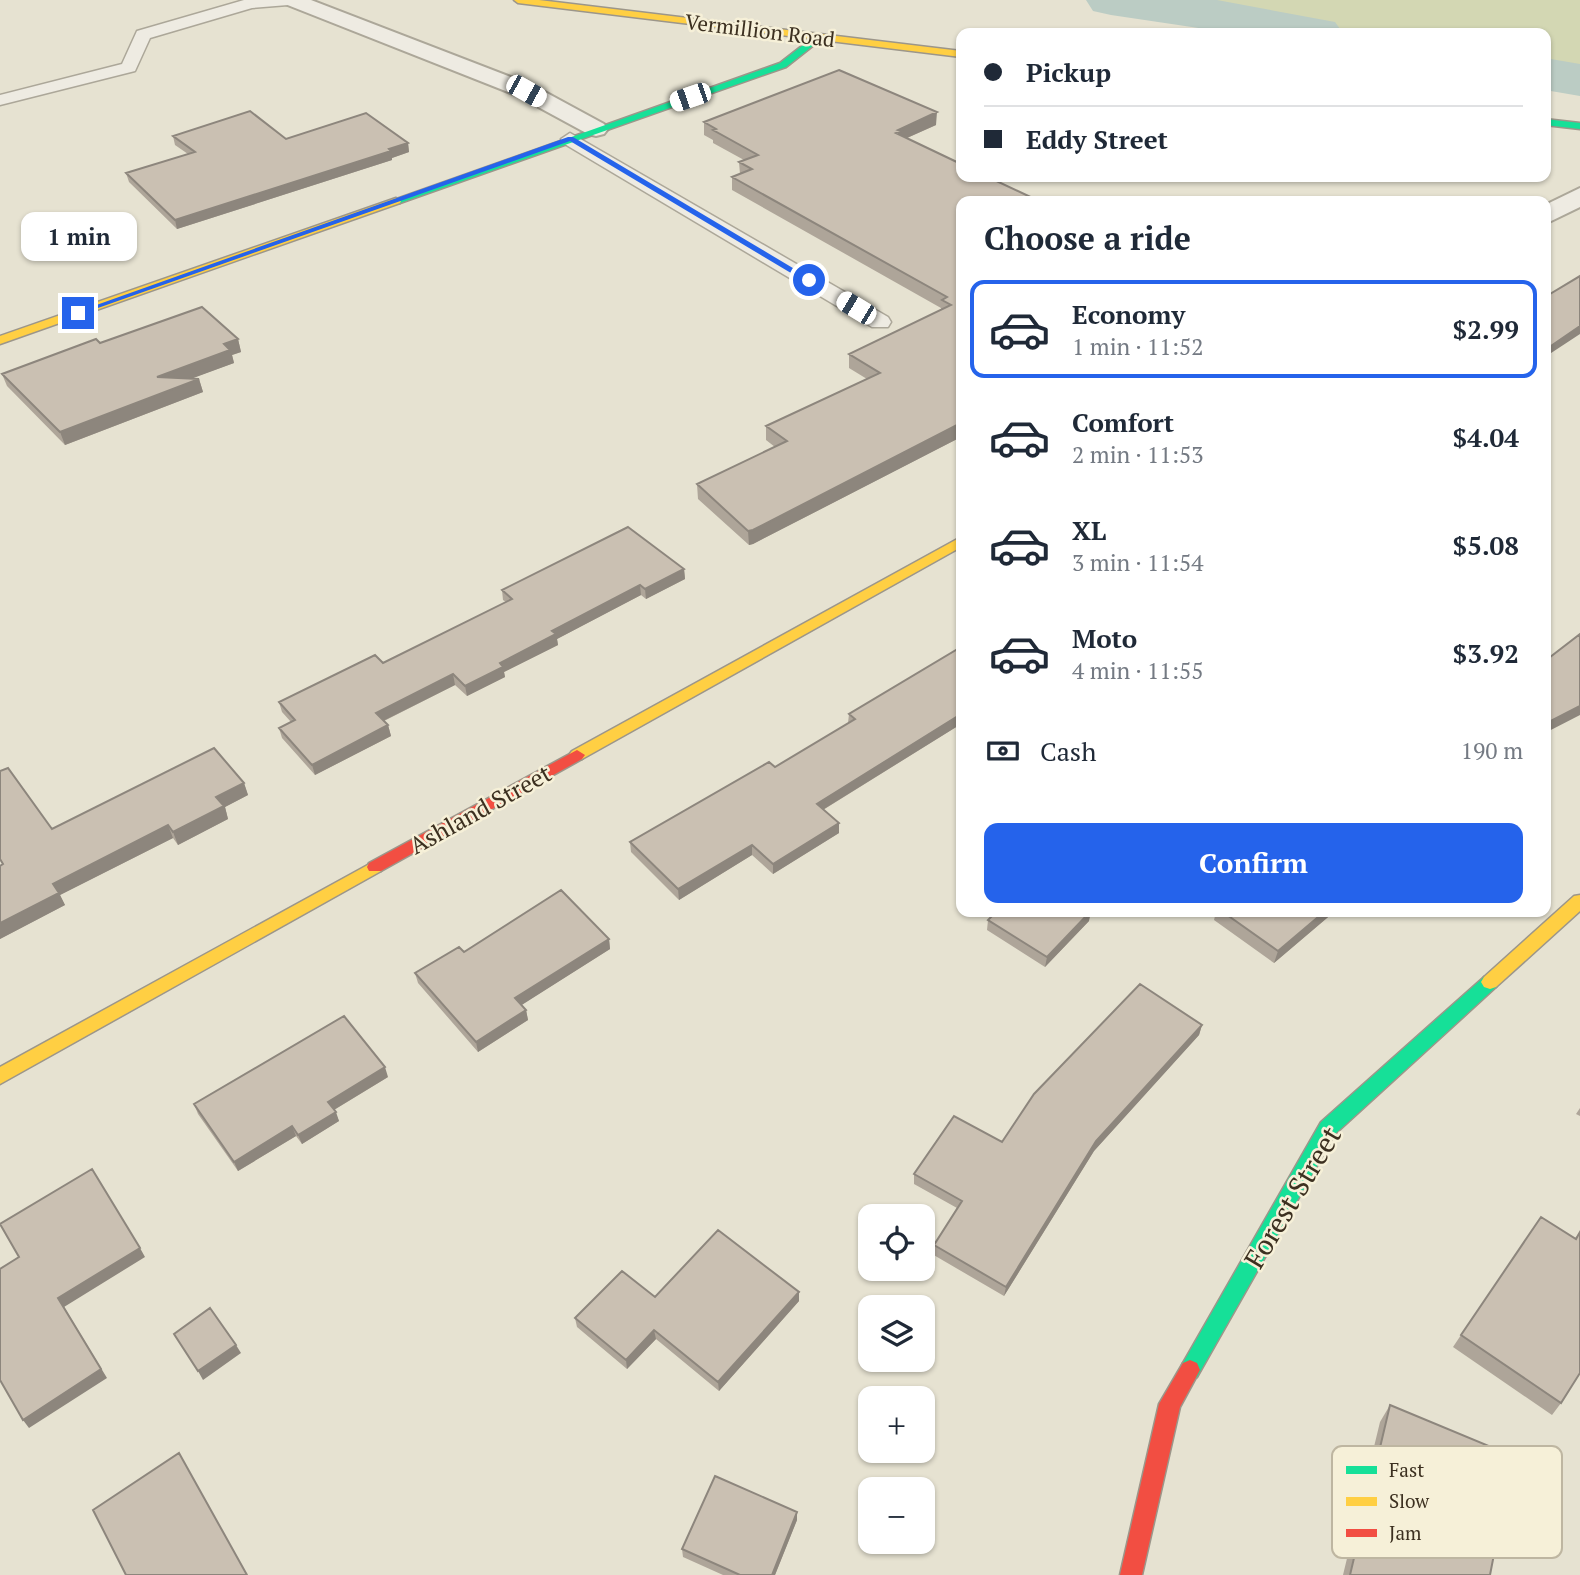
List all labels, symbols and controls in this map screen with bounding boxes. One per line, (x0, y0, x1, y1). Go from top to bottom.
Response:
street label: Vermillion Road (684, 7, 837, 53)
text: Pickup (1026, 55, 1111, 89)
car (503, 72, 550, 110)
car (667, 80, 714, 114)
text: Eddy Street (1026, 122, 1168, 156)
callout: 1 min (20, 212, 136, 260)
text: Choose a ride (984, 217, 1191, 259)
text: 1 min (48, 221, 110, 252)
route start (793, 264, 825, 296)
car (833, 288, 880, 328)
route end (62, 297, 94, 329)
text: Economy (1072, 297, 1185, 331)
icon: car (988, 298, 1051, 361)
text: $2.99 (1453, 312, 1519, 346)
text: 1 min · 11:52 (1072, 331, 1204, 362)
text: Comfort (1072, 405, 1174, 439)
icon: car (988, 406, 1051, 469)
text: $4.04 (1453, 420, 1519, 454)
text: 2 min · 11:53 (1072, 439, 1204, 470)
text: XL (1072, 513, 1106, 547)
icon: car (988, 514, 1051, 577)
text: $5.08 (1453, 528, 1519, 562)
text: 3 min · 11:54 (1072, 547, 1204, 578)
text: Moto (1072, 621, 1137, 655)
icon: car (988, 622, 1051, 685)
text: $3.92 (1453, 636, 1519, 670)
text: 4 min · 11:55 (1072, 655, 1204, 686)
icon: cash (984, 732, 1022, 770)
text: Cash (1040, 734, 1096, 768)
text: 190 m (1461, 735, 1523, 766)
street label: Ashland Street (403, 757, 557, 861)
button: Confirm (984, 823, 1523, 903)
street label: Forest Street (1235, 1119, 1349, 1275)
map controls (858, 1204, 935, 1554)
button: locate (858, 1204, 935, 1281)
button: layers (858, 1295, 935, 1372)
button: + (858, 1386, 935, 1463)
legend (1332, 1446, 1562, 1558)
text: Fast (1389, 1457, 1424, 1482)
button: − (858, 1477, 935, 1554)
text: Slow (1389, 1488, 1430, 1513)
text: Jam (1389, 1520, 1422, 1545)

